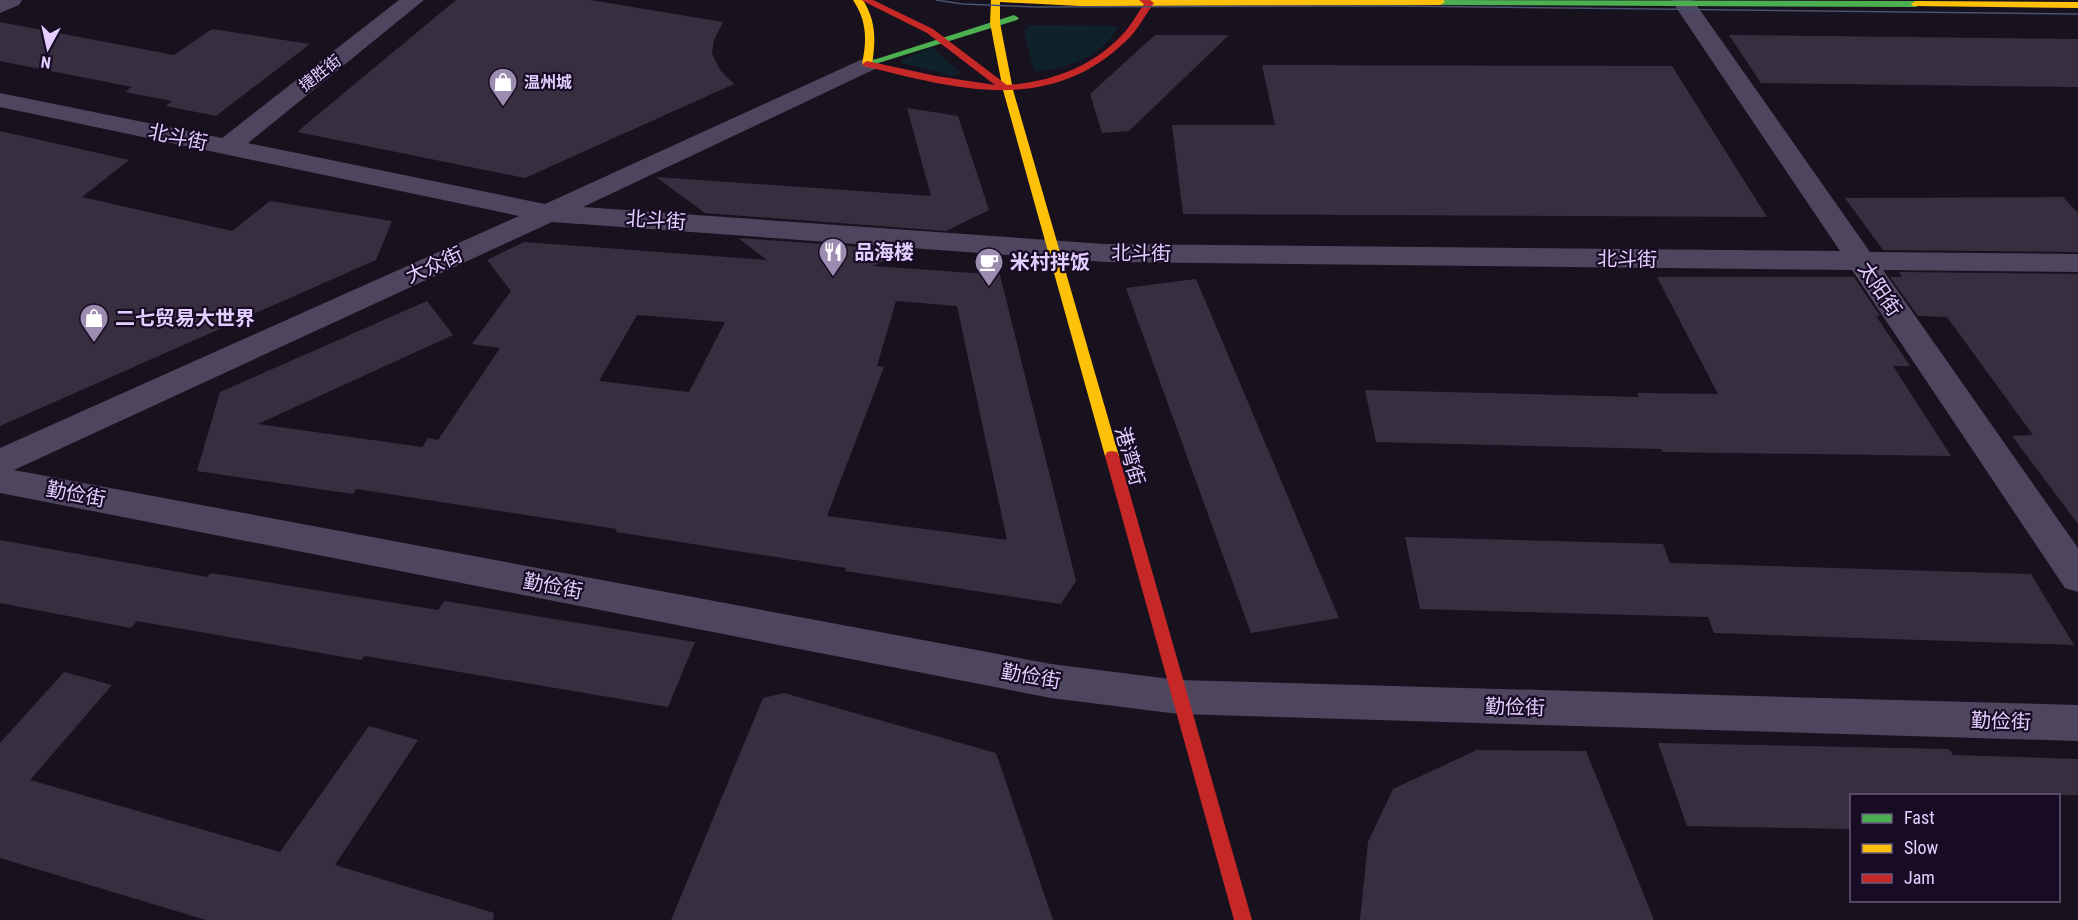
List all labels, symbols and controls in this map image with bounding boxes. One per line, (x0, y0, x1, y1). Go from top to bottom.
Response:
north arrow (18, 18, 78, 78)
street label: 捷胜街 (295, 51, 345, 95)
text: N (40, 52, 52, 72)
shop icon: 温州城 (487, 66, 519, 108)
place label: 温州城 (524, 73, 572, 92)
street label: 北斗街 (146, 119, 210, 155)
street label: 北斗街 (625, 206, 687, 234)
restaurant icon: 品海楼 (817, 236, 849, 278)
place label: 品海楼 (854, 240, 914, 264)
street label: 北斗街 (1111, 240, 1171, 266)
street label: 大众街 (402, 242, 466, 288)
cafe icon: 米村拌饭 (973, 246, 1005, 288)
street label: 北斗街 (1597, 246, 1657, 272)
place label: 米村拌饭 (1010, 250, 1090, 274)
street label: 太阳街 (1853, 257, 1907, 321)
shop icon: 二七贸易大世界 (78, 302, 110, 344)
place label: 二七贸易大世界 (115, 306, 255, 330)
street label: 港湾街 (1110, 424, 1150, 488)
street label: 勤俭街 (44, 476, 108, 512)
street label: 勤俭街 (521, 568, 585, 604)
street label: 勤俭街 (999, 659, 1063, 693)
street label: 勤俭街 (1485, 694, 1545, 720)
street label: 勤俭街 (1971, 708, 2031, 734)
legend (1850, 794, 2060, 902)
text: Fast (1904, 807, 1935, 828)
text: Slow (1904, 837, 1939, 858)
text: Jam (1904, 867, 1935, 888)

